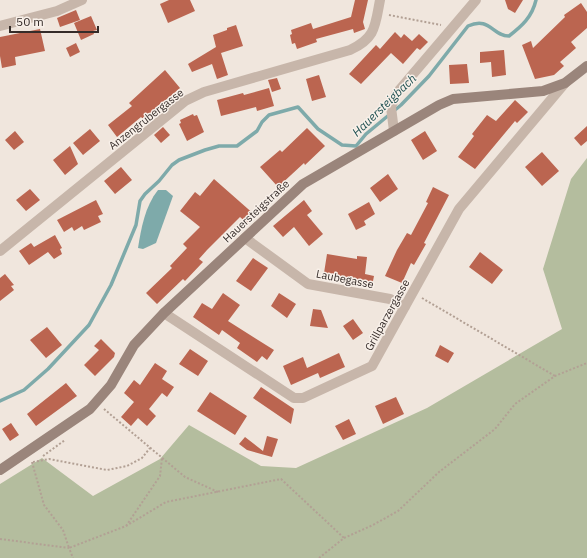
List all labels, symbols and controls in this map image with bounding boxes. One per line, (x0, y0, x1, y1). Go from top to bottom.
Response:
scale bar (10, 8, 98, 34)
text: 50 m (16, 14, 44, 29)
water label: Hauersteigbach (349, 70, 419, 139)
street label: Anzengrubergasse (106, 85, 186, 153)
street label: Hauersteigstraße (220, 177, 292, 245)
street label: Laubegasse (315, 267, 375, 291)
street label: Grillparzergasse (362, 277, 412, 353)

